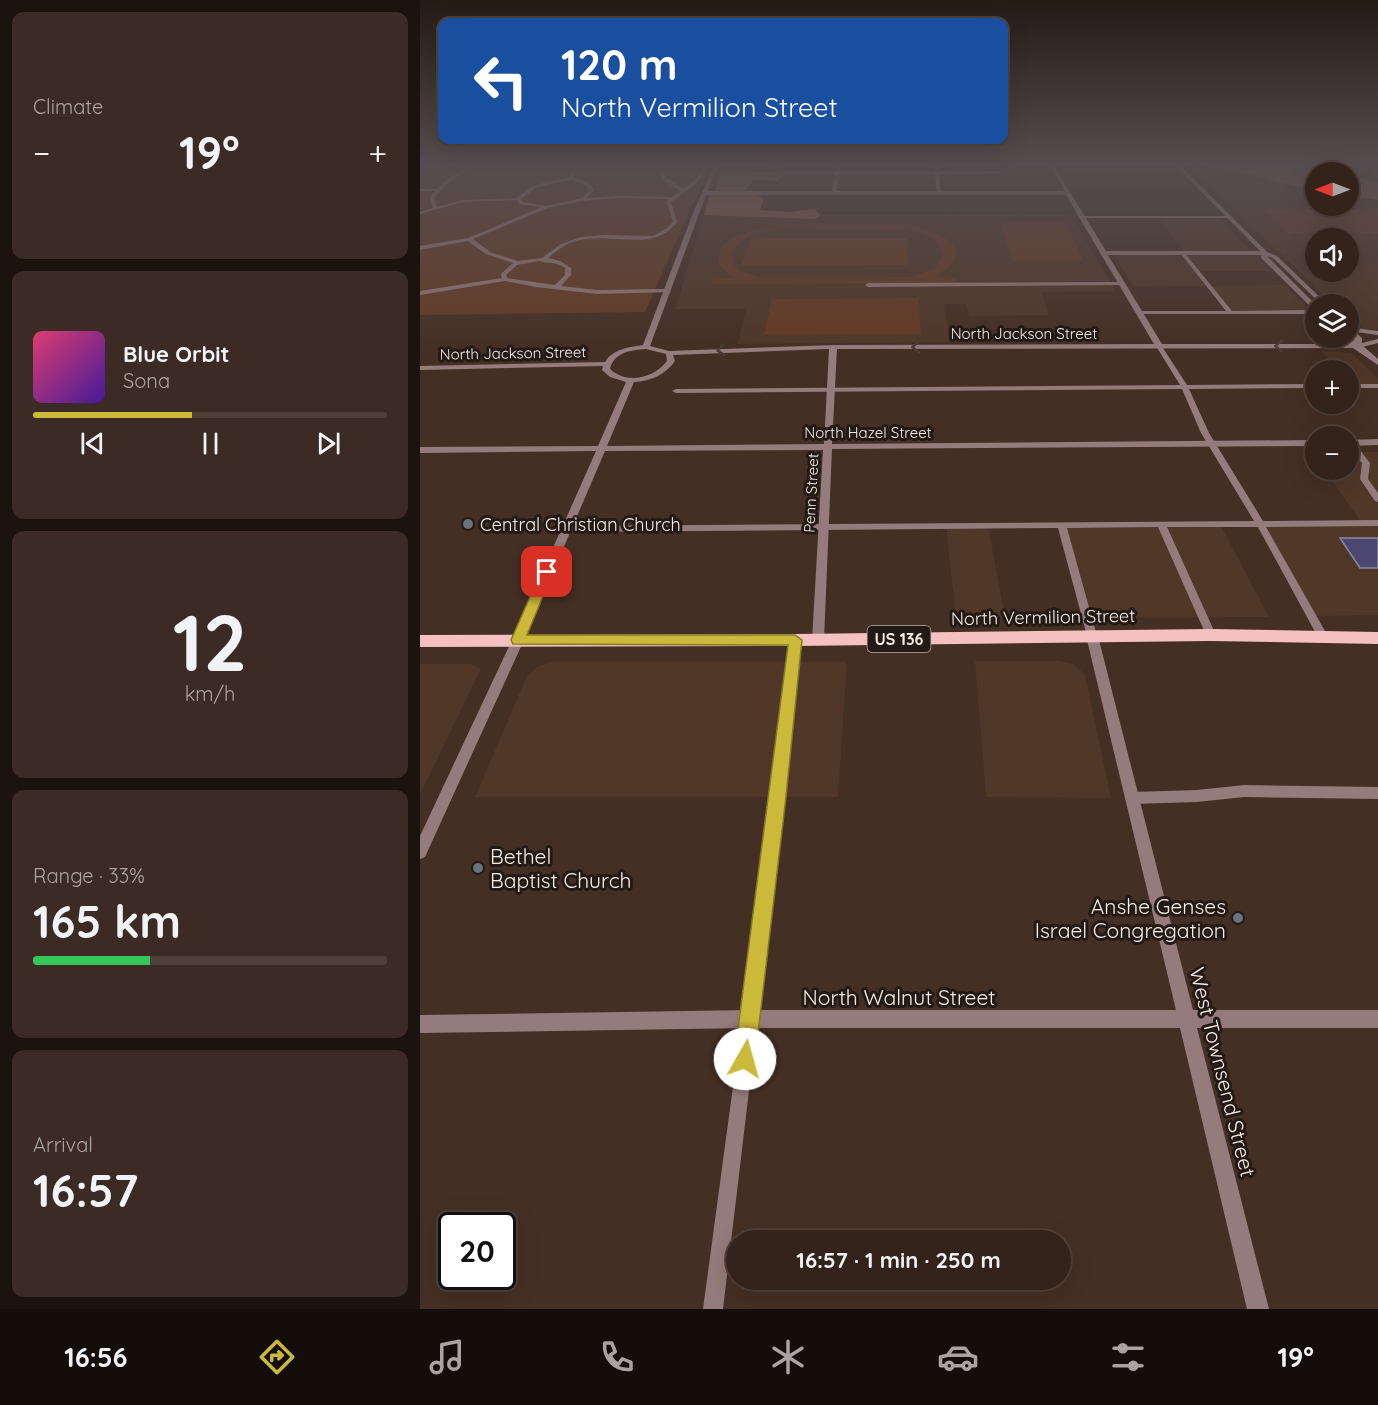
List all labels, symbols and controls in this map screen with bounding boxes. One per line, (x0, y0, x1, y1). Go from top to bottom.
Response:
text: 120 m (561, 38, 678, 91)
icon: left (462, 42, 540, 120)
text: North Vermilion Street (561, 90, 838, 124)
text: Climate (33, 94, 103, 119)
text: 19° (179, 124, 240, 180)
text: − (33, 132, 50, 173)
text: + (368, 132, 387, 173)
north arrow (1305, 162, 1359, 216)
map controls (1305, 162, 1359, 480)
button: sound (1305, 228, 1359, 282)
button: layers (1305, 294, 1359, 348)
street label: North Jackson Street (951, 324, 1097, 343)
text: Blue Orbit (123, 340, 229, 368)
one-way arrow (1274, 340, 1283, 352)
one-way arrow (911, 341, 920, 353)
street label: North Jackson Street (439, 342, 587, 364)
one-way arrow (716, 343, 725, 356)
button: + (1305, 360, 1359, 414)
text: Sona (123, 368, 170, 393)
street label: North Hazel Street (804, 423, 932, 442)
button: − (1305, 426, 1359, 480)
icon: previous (76, 427, 109, 460)
icon: pause (194, 427, 227, 460)
icon: next (312, 427, 345, 460)
street label: Penn Street (799, 453, 823, 533)
place label: Central Christian Church (480, 513, 681, 536)
marker: Central Christian Church (461, 517, 475, 531)
pin (521, 546, 572, 597)
icon: arrive (530, 555, 563, 588)
text: 12 (173, 593, 247, 691)
street label: North Vermilion Street (951, 604, 1135, 630)
road number: US 136 (868, 626, 930, 652)
text: km/h (185, 681, 235, 706)
place label: Bethel Baptist Church (490, 843, 631, 893)
marker: Bethel Baptist Church (471, 861, 485, 875)
text: Range · 33% (33, 863, 145, 888)
text: 165 km (33, 893, 181, 949)
place label: Anshe Genses Israel Congregation (1035, 893, 1226, 943)
marker: Anshe Genses Israel Congregation (1231, 911, 1245, 925)
street label: West Townsend Street (1184, 965, 1262, 1179)
street label: North Walnut Street (803, 984, 995, 1010)
position arrow (713, 1027, 777, 1091)
text: Arrival (33, 1132, 93, 1157)
text: 16:57 (33, 1162, 138, 1218)
speed limit sign: 20 (438, 1212, 516, 1290)
text: 16:57 · 1 min · 250 m (796, 1246, 1001, 1274)
icon: directions (256, 1336, 298, 1378)
icon: music (426, 1336, 468, 1378)
icon: phone (596, 1336, 638, 1378)
icon: climate (767, 1336, 809, 1378)
icon: car (937, 1336, 979, 1378)
icon: filters (1107, 1336, 1149, 1378)
text: 16:56 (64, 1340, 127, 1374)
text: 19° (1277, 1340, 1314, 1374)

